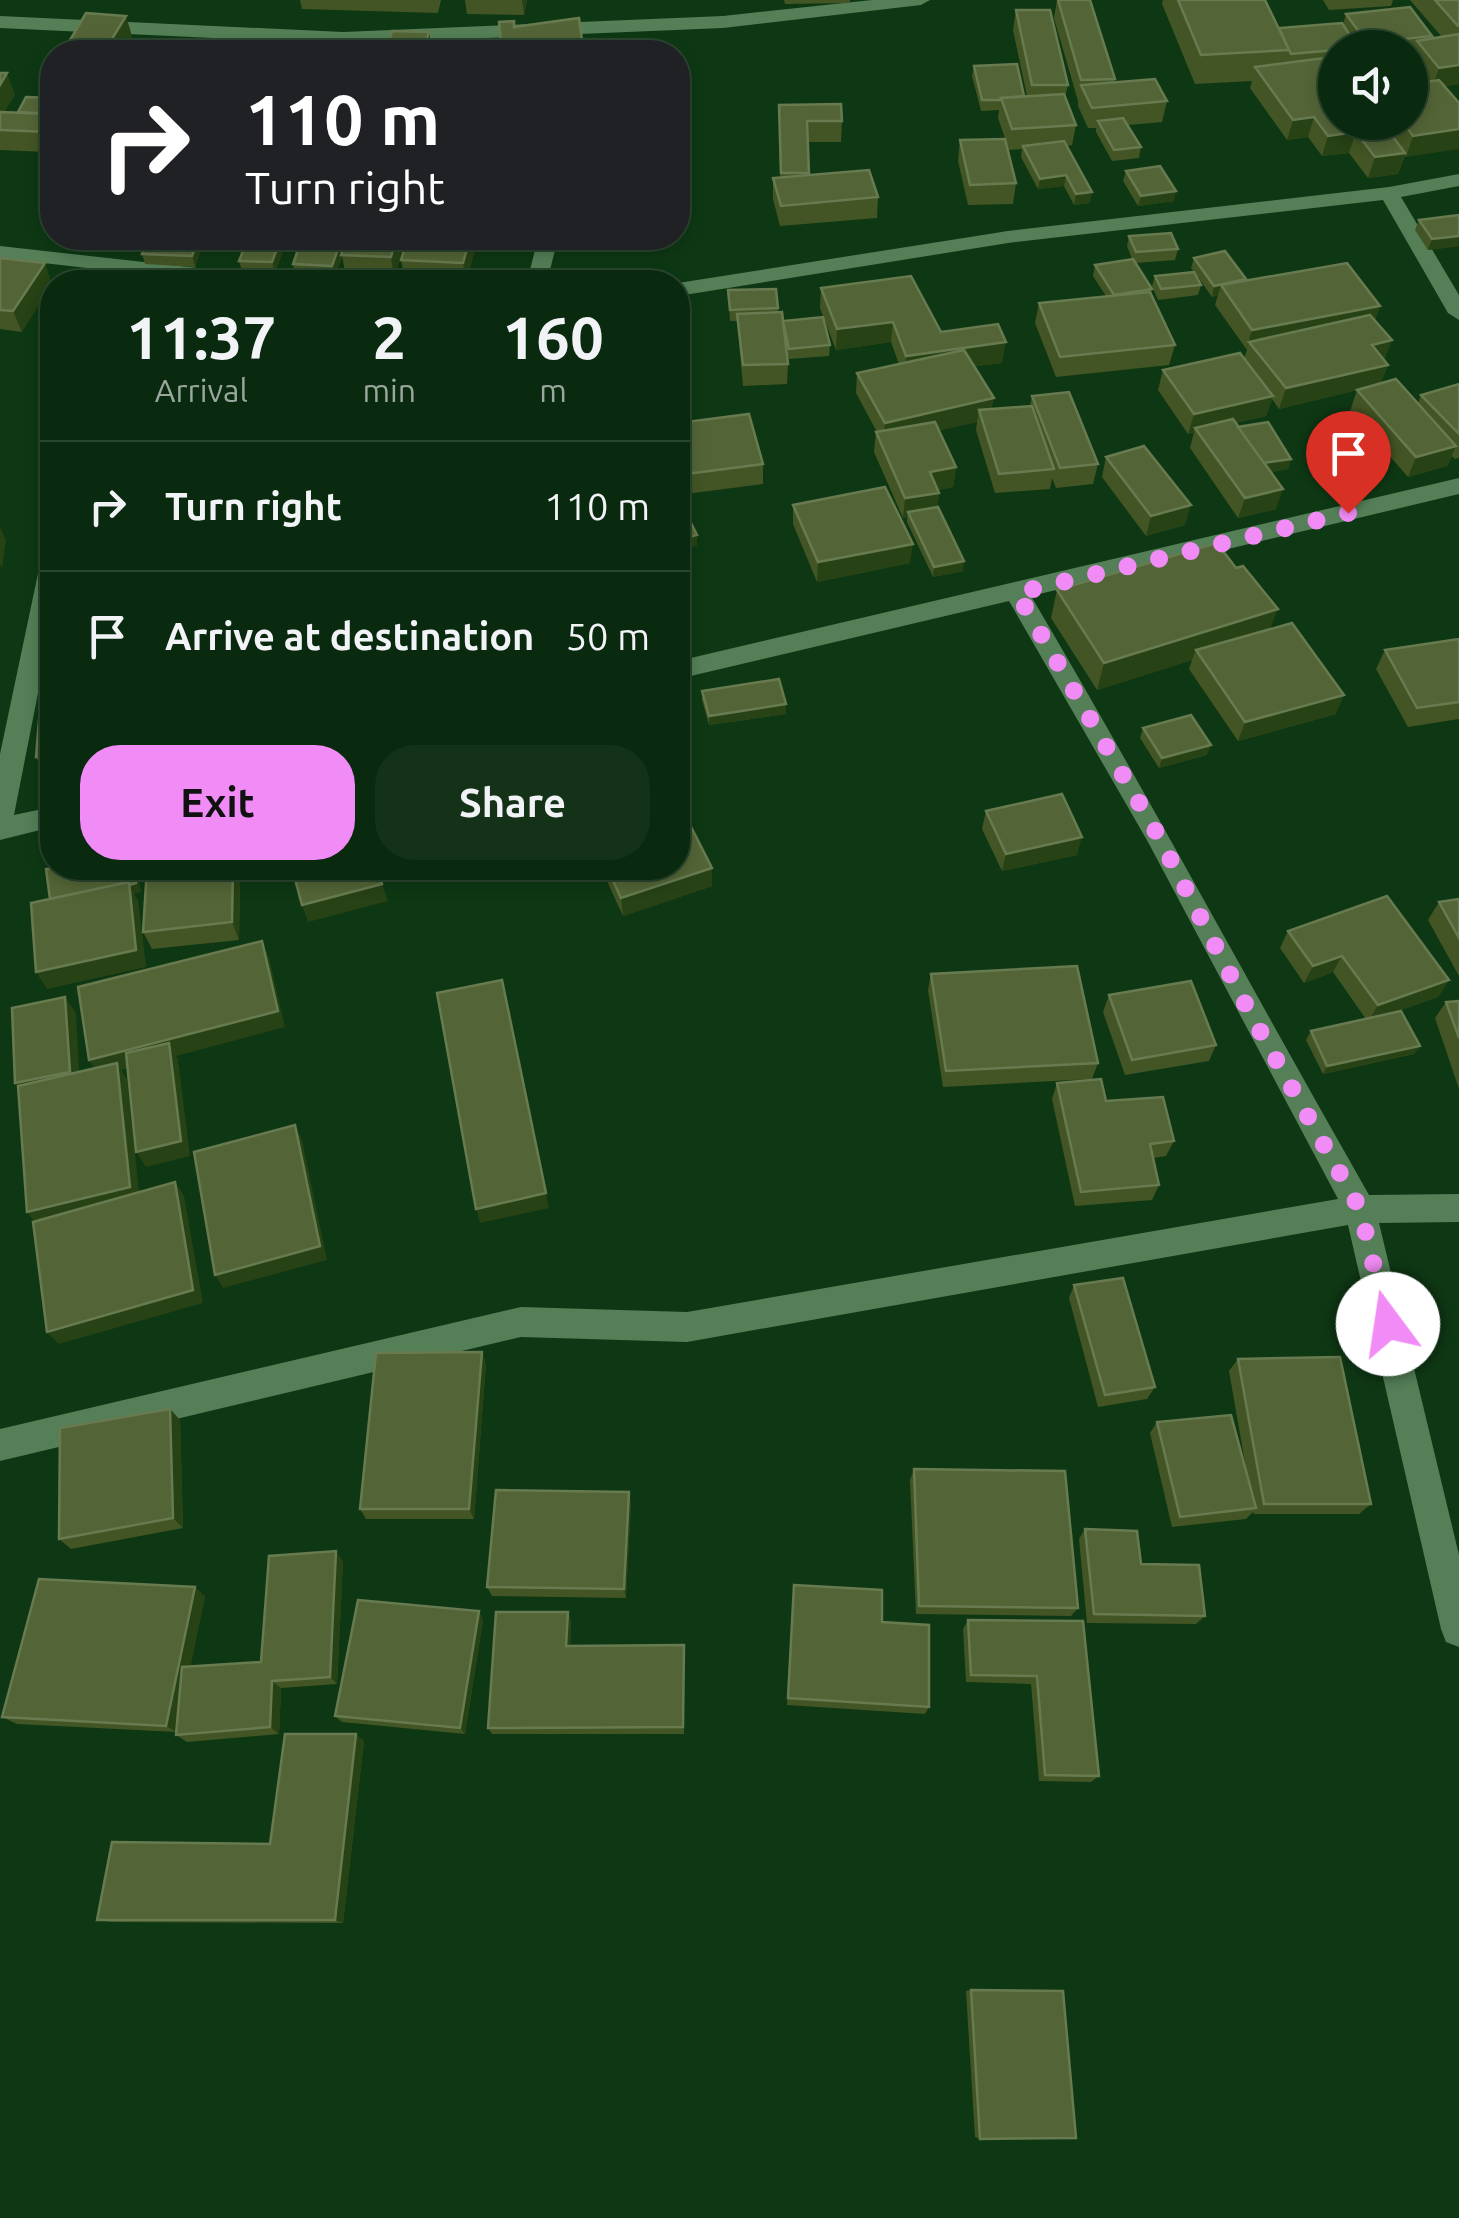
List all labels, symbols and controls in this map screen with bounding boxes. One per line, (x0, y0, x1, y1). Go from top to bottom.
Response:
map controls (1318, 30, 1428, 140)
button: sound (1318, 30, 1428, 140)
icon: right (80, 80, 210, 210)
text: 110 m (245, 80, 440, 158)
text: Turn right (245, 162, 445, 213)
text: 11:37 (126, 303, 276, 370)
text: 2 (372, 303, 406, 370)
text: 160 (502, 303, 604, 370)
text: Arrival (155, 372, 248, 408)
text: min (362, 372, 416, 408)
text: m (539, 372, 567, 408)
pin (1306, 411, 1391, 514)
icon: arrive (1321, 426, 1376, 481)
icon: right (80, 479, 135, 534)
text: Turn right (165, 485, 342, 527)
text: 110 m (544, 485, 650, 527)
icon: arrive (80, 609, 135, 664)
text: Arrive at destination (165, 615, 534, 657)
text: 50 m (566, 615, 650, 657)
button: Exit (80, 745, 355, 860)
button: Share (375, 745, 650, 860)
position arrow (1336, 1272, 1440, 1376)

